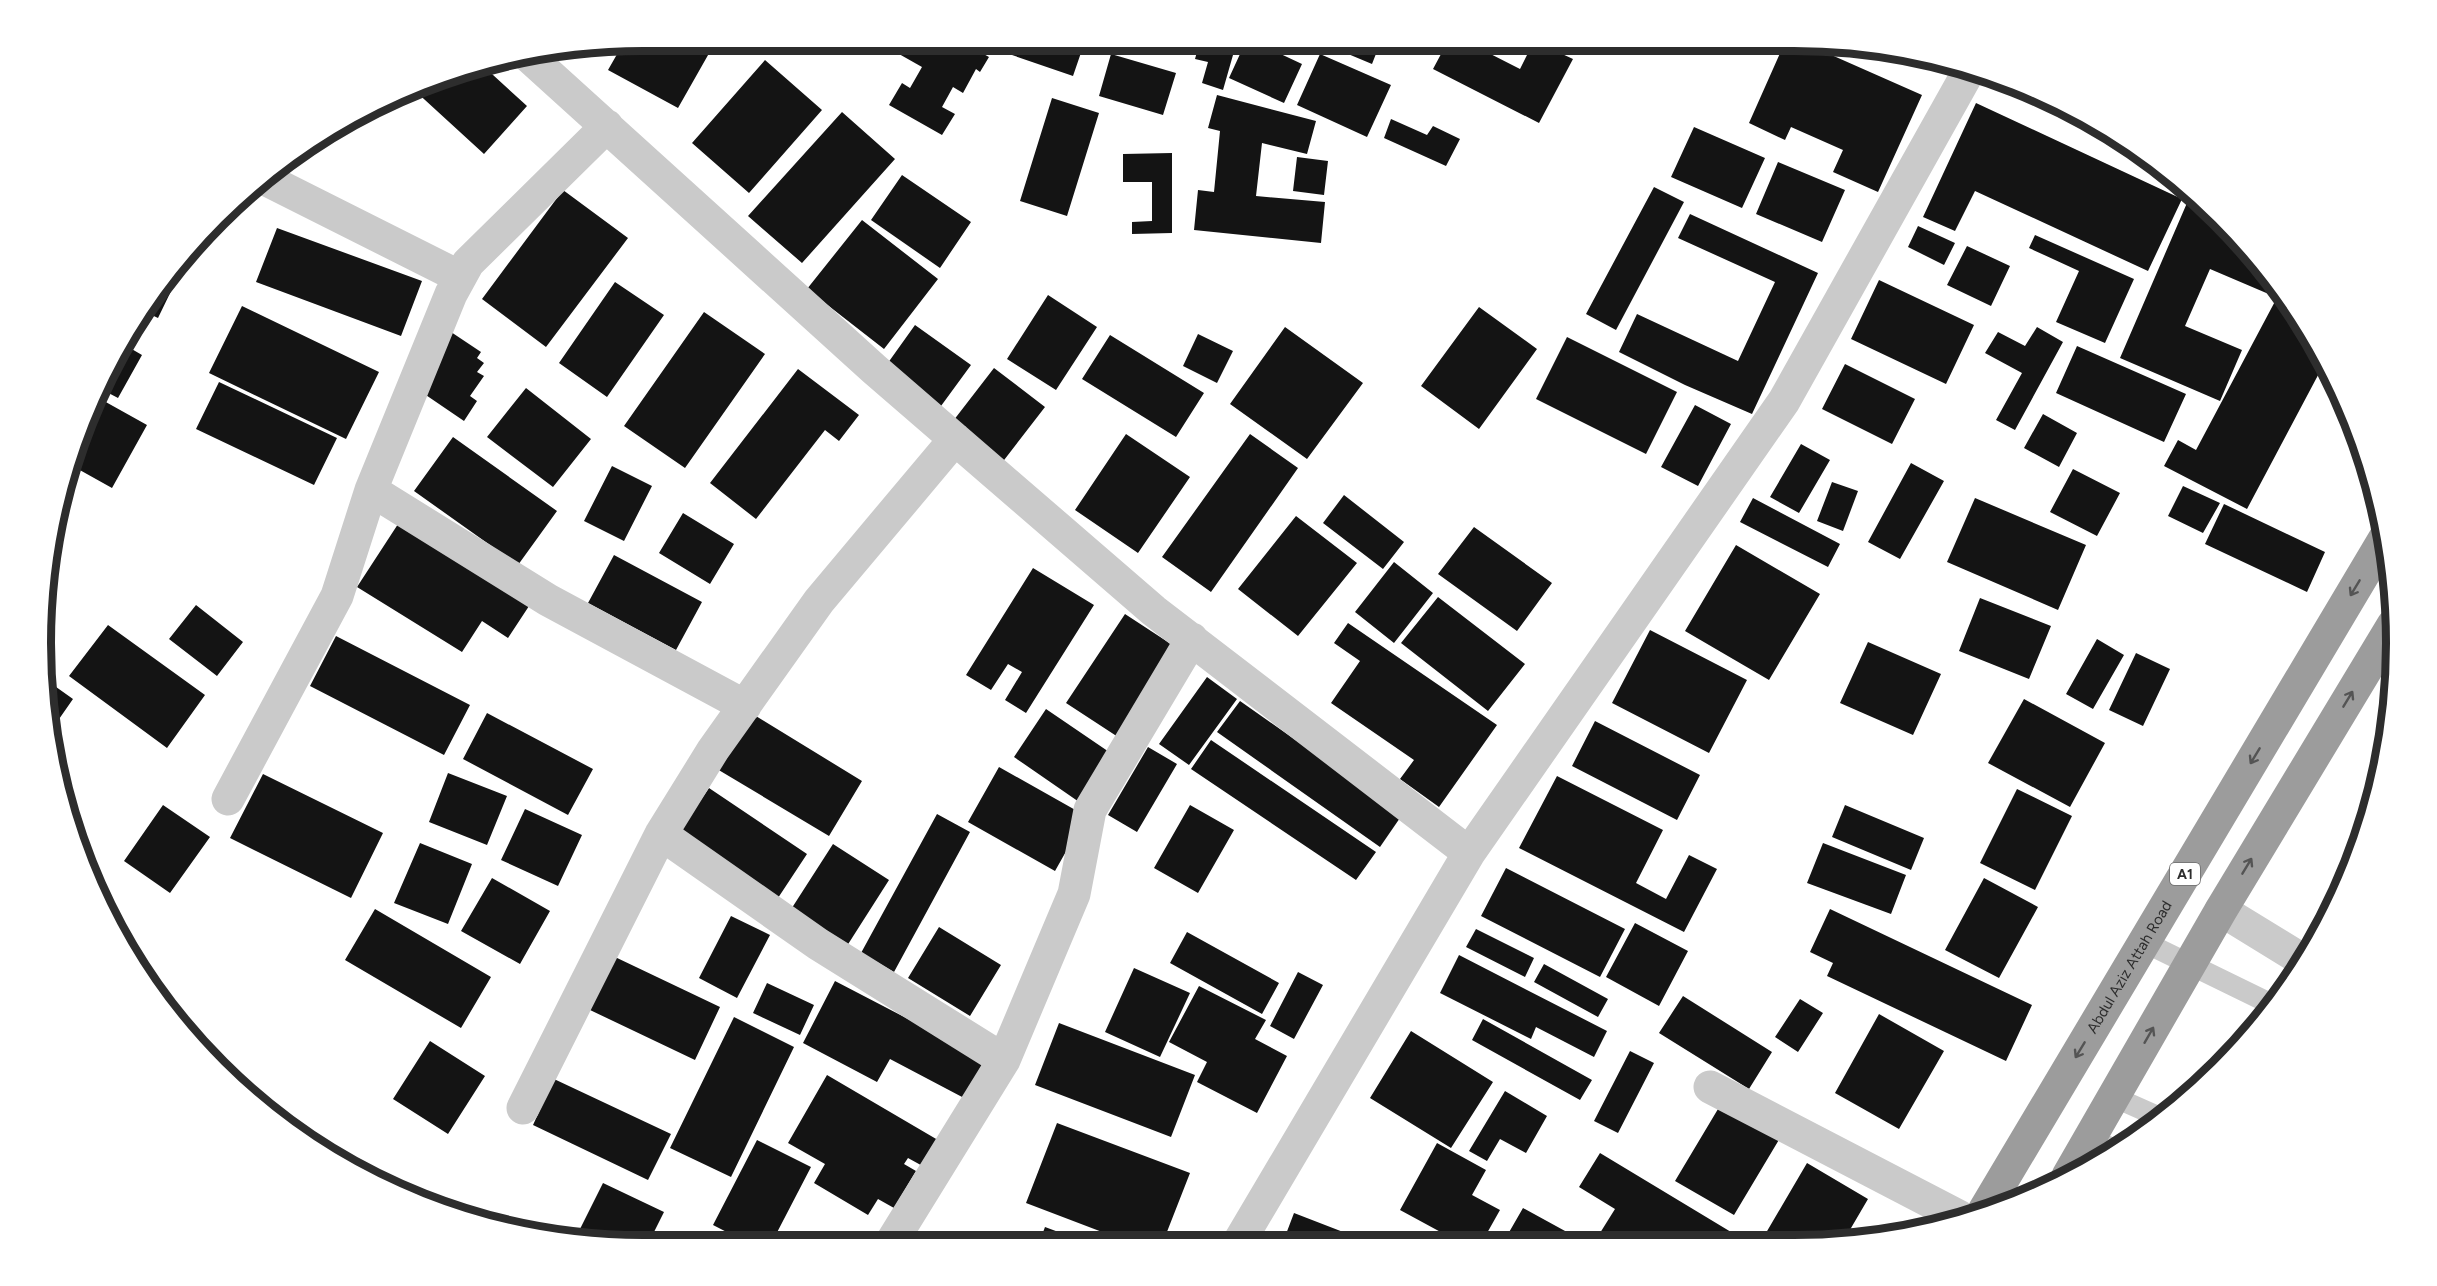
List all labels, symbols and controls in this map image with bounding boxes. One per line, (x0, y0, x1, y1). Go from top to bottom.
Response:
one-way arrow (2349, 579, 2361, 596)
one-way arrow (2343, 691, 2355, 708)
one-way arrow (2249, 747, 2261, 764)
one-way arrow (2242, 858, 2254, 875)
road number: A1 (2170, 863, 2200, 885)
street label: Abdul Aziz Attah Road (2083, 898, 2176, 1037)
one-way arrow (2144, 1027, 2156, 1044)
one-way arrow (2074, 1041, 2086, 1058)

